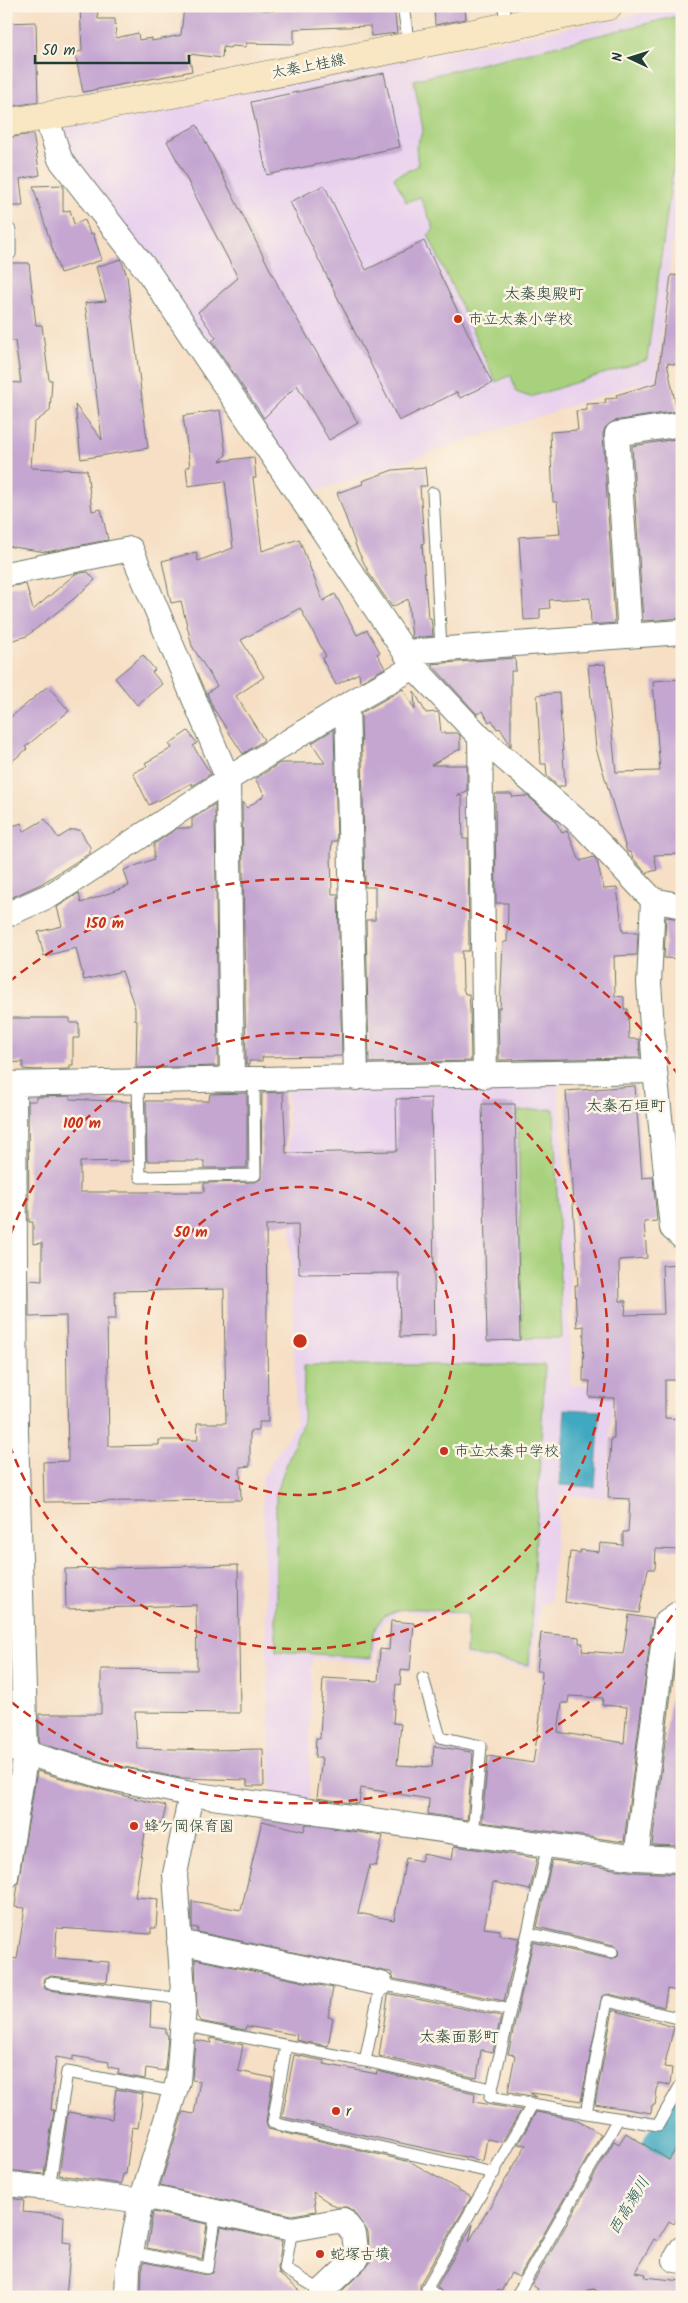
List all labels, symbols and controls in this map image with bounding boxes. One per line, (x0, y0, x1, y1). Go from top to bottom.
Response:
scale bar (35, 32, 189, 64)
north arrow (606, 32, 656, 82)
text: 50 m (42, 39, 76, 63)
street label: 太秦上桂線 (269, 48, 347, 86)
text: N (607, 52, 629, 62)
district label: 太秦奥殿町 (504, 282, 584, 307)
place label: 市立太秦小学校 (468, 308, 573, 332)
marker: 市立太秦小学校 (452, 313, 464, 325)
text: 150 m (86, 912, 124, 936)
district label: 太秦石垣町 (586, 1094, 666, 1119)
text: 100 m (63, 1112, 101, 1136)
text: 50 m (173, 1221, 208, 1245)
centre of rings (291, 1332, 309, 1350)
place label: 市立太秦中学校 (454, 1440, 559, 1464)
marker: 市立太秦中学校 (438, 1445, 450, 1457)
place label: 蜂ケ岡保育園 (144, 1815, 234, 1839)
marker: 蜂ケ岡保育園 (128, 1820, 140, 1832)
district label: 太秦面影町 (419, 2025, 499, 2050)
place label: r (346, 2100, 352, 2124)
marker: r (330, 2105, 342, 2117)
water label: 西高瀬川 (602, 2172, 656, 2240)
place label: 蛇塚古墳 (330, 2243, 390, 2267)
marker: 蛇塚古墳 (314, 2248, 326, 2260)

